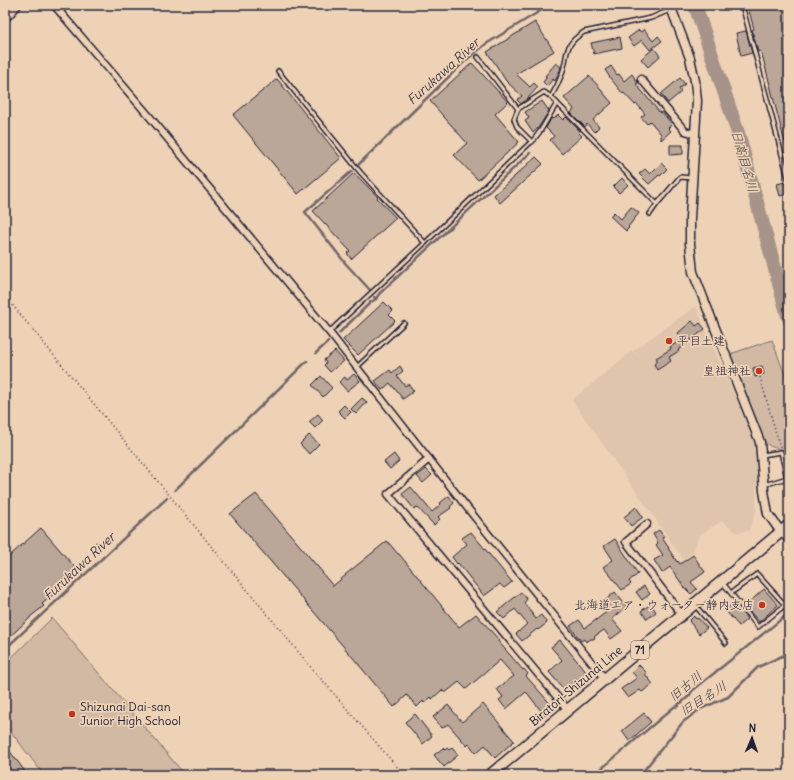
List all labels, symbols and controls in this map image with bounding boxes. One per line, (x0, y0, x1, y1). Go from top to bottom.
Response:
water label: Furukawa River (404, 33, 484, 108)
water label: 日高目名川 (727, 128, 762, 195)
place label: 平目土建 (677, 333, 725, 348)
marker: 平目土建 (664, 336, 674, 346)
place label: 皇祖神社 (703, 363, 751, 378)
marker: 皇祖神社 (754, 366, 764, 376)
water label: Furukawa River (40, 528, 120, 604)
place label: 北海道エア・ウォーター静内支店 (574, 597, 754, 612)
marker: 北海道エア・ウォーター静内支店 (757, 600, 767, 610)
road number: 71 (631, 641, 649, 659)
street label: Biratori-Shizunai Line (526, 642, 625, 729)
water label: 旧古川 (665, 667, 706, 705)
water label: 旧目名川 (677, 677, 730, 719)
place label: Shizunai Dai-san Junior High School (80, 699, 181, 728)
marker: Shizunai Dai-san Junior High School (67, 709, 77, 719)
north arrow (732, 718, 772, 758)
text: N (748, 721, 756, 735)

